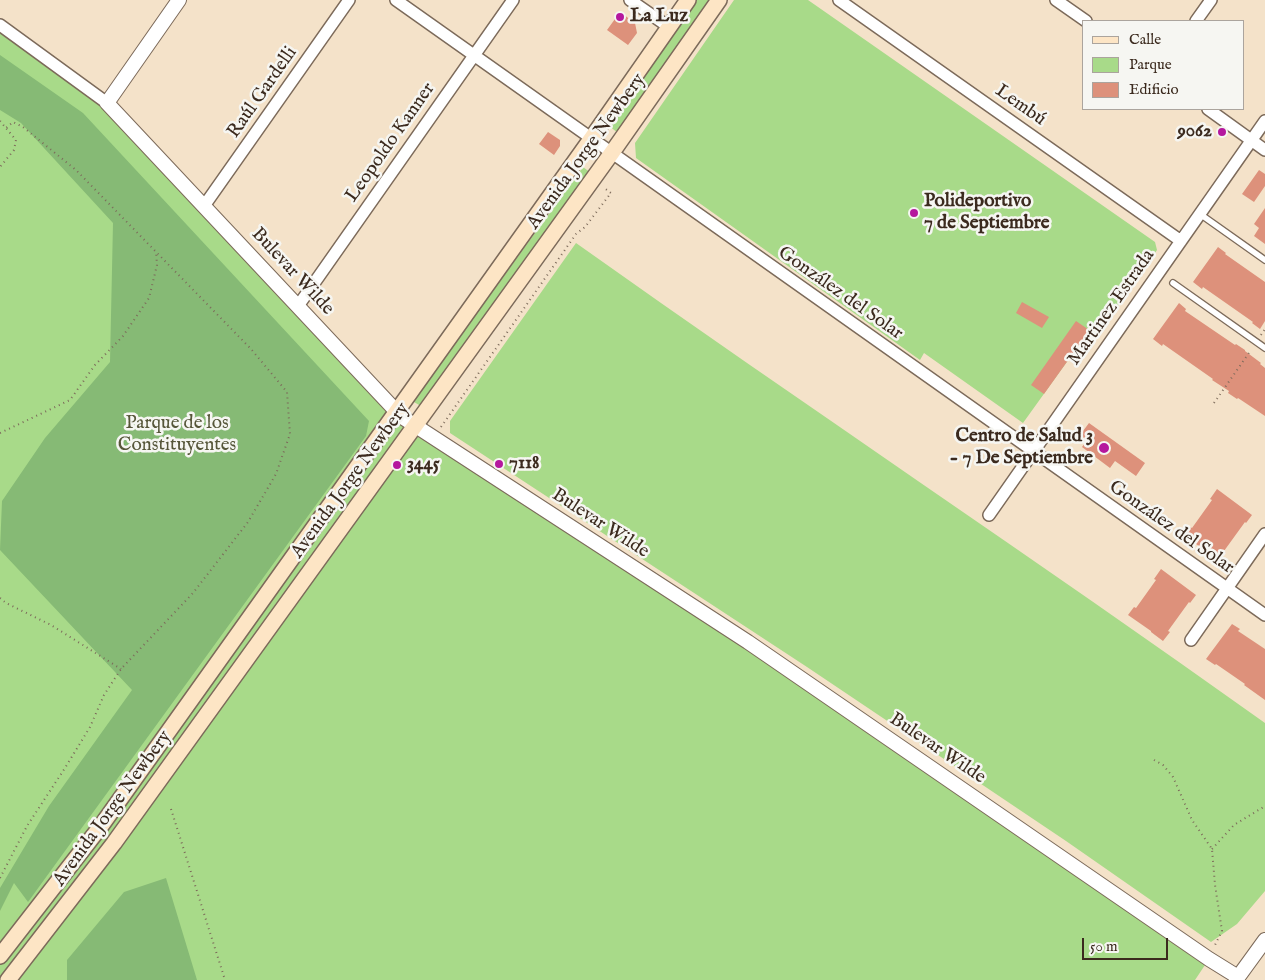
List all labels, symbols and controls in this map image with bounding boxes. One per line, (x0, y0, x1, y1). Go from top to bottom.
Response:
place label: La Luz (630, 6, 688, 28)
marker: La Luz (614, 11, 626, 23)
legend (1082, 20, 1245, 110)
text: Calle (1129, 30, 1161, 49)
street label: Raúl Gardelli (223, 43, 303, 143)
text: Parque (1129, 55, 1172, 74)
street label: Avenida Jorge Newbery (523, 70, 651, 234)
street label: Leopoldo Kanner (341, 79, 441, 207)
street label: Lembú (990, 80, 1050, 132)
text: Edificio (1129, 80, 1179, 99)
place label: 9062 (1177, 121, 1212, 143)
marker: 9062 (1216, 126, 1228, 138)
place label: Polideportivo 7 de Septiembre (924, 191, 1049, 235)
marker: Polideportivo 7 de Septiembre (908, 207, 920, 219)
street label: Bulevar Wilde (246, 224, 338, 320)
street label: González del Solar (773, 242, 907, 346)
street label: Martinez Estrada (1064, 246, 1160, 370)
street label: Avenida Jorge Newbery (287, 399, 415, 563)
park label: Parque de los Constituyentes (118, 413, 236, 457)
place label: Centro de Salud 3 - 7 De Septiembre (949, 426, 1093, 470)
marker: Centro de Salud 3 - 7 De Septiembre (1097, 441, 1111, 455)
place label: 7118 (509, 453, 539, 475)
place label: 3445 (407, 454, 440, 476)
marker: 7118 (493, 458, 505, 470)
marker: 3445 (391, 459, 403, 471)
street label: González del Solar (1104, 476, 1238, 580)
street label: Bulevar Wilde (547, 484, 653, 564)
street label: Bulevar Wilde (885, 708, 989, 790)
street label: Avenida Jorge Newbery (49, 727, 177, 891)
scale bar (1085, 928, 1171, 960)
text: 50 m (1090, 937, 1118, 956)

